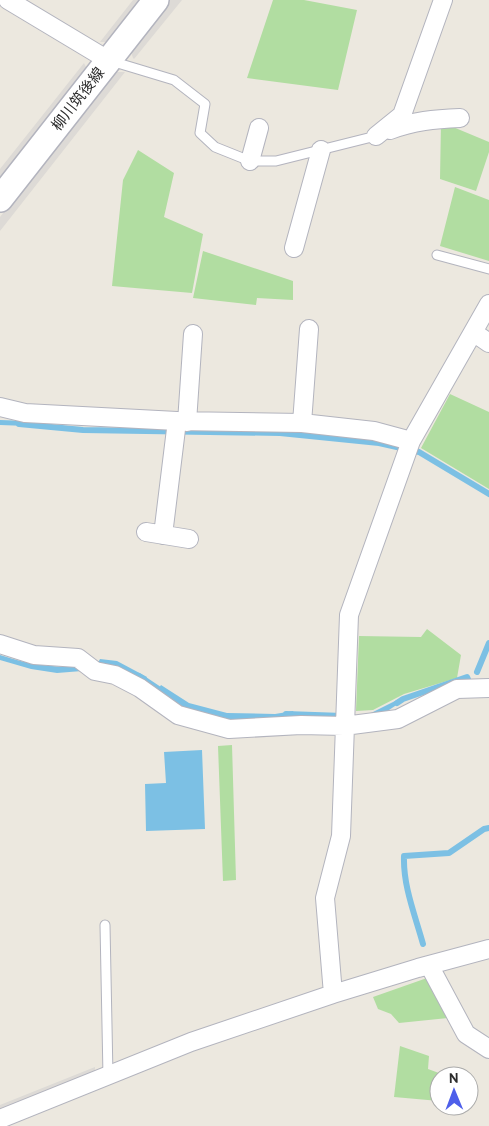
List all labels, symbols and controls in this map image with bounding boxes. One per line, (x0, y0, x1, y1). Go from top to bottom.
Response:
street label: 柳川筑後線 (49, 65, 110, 135)
north arrow (429, 1066, 479, 1116)
text: N (449, 1071, 459, 1088)

